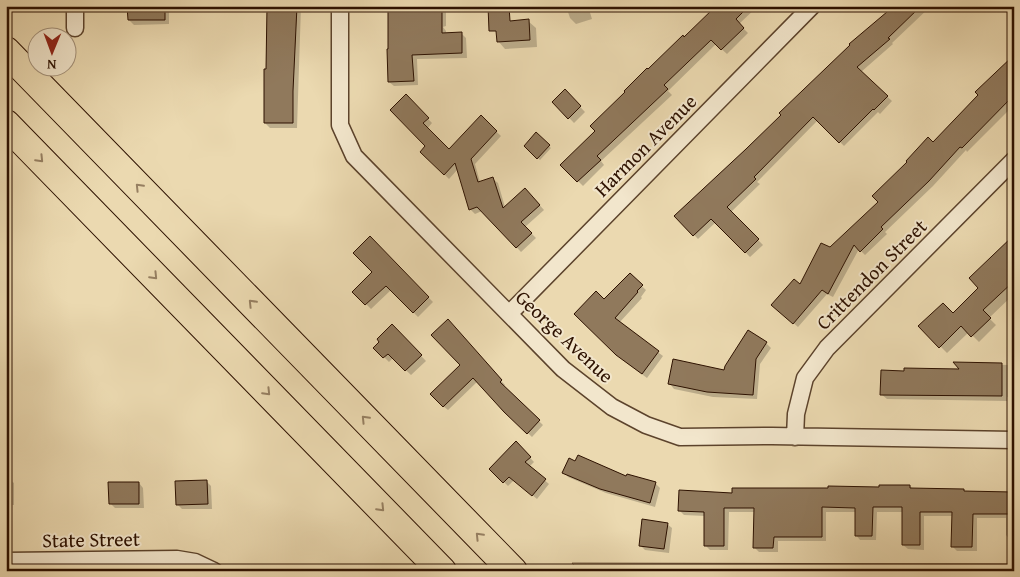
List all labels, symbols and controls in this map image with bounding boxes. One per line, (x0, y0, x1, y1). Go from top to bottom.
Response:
north arrow (28, 28, 78, 78)
text: N (46, 55, 57, 75)
street label: Harmon Avenue (587, 87, 703, 203)
one-way arrow (34, 154, 43, 163)
one-way arrow (135, 183, 144, 192)
street label: Crittendon Street (809, 212, 933, 336)
one-way arrow (148, 270, 157, 279)
street label: George Avenue (509, 283, 621, 389)
one-way arrow (249, 300, 258, 309)
one-way arrow (262, 386, 271, 395)
one-way arrow (362, 416, 371, 425)
one-way arrow (375, 502, 384, 511)
street label: State Street (42, 524, 140, 554)
one-way arrow (476, 533, 485, 542)

